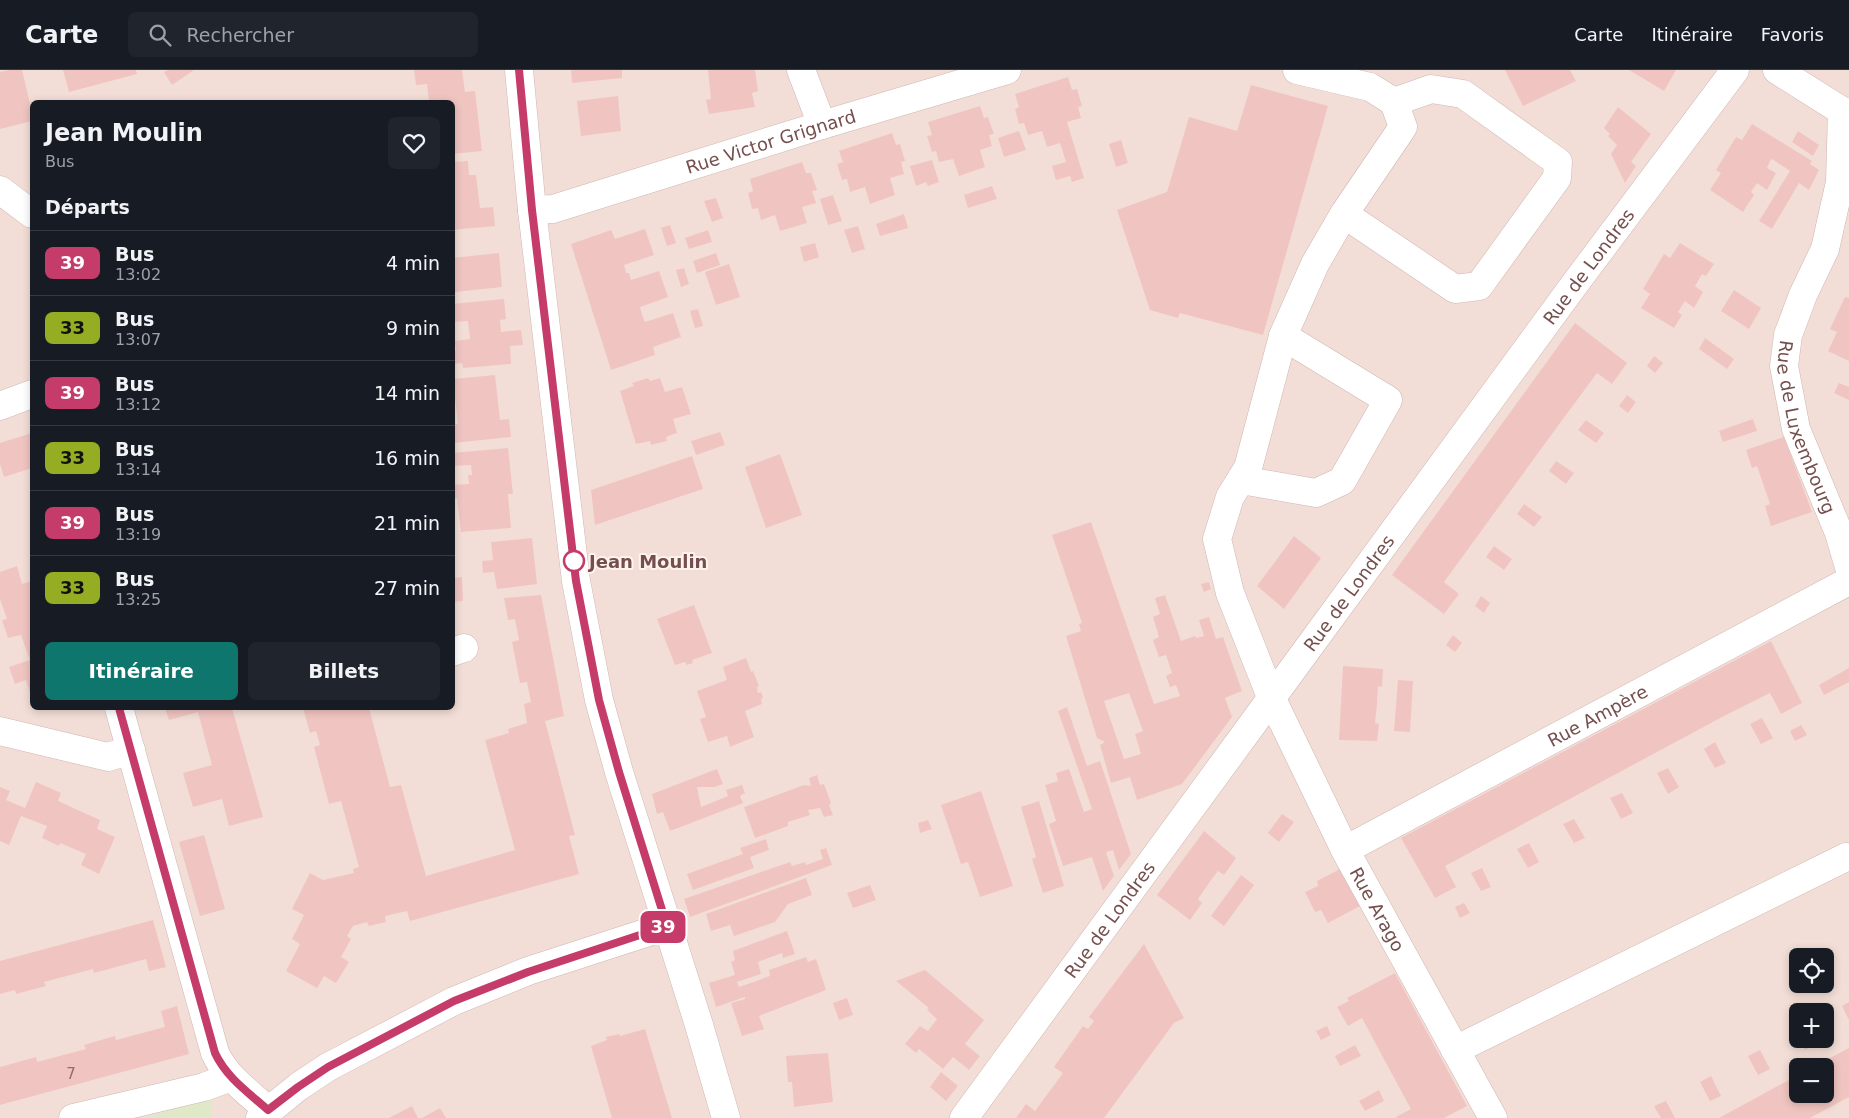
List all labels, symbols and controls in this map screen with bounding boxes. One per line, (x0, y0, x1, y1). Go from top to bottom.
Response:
search box (128, 12, 478, 57)
text: Carte (25, 21, 98, 49)
icon: search (146, 21, 174, 49)
text: Rechercher (186, 24, 294, 46)
text: Carte (1574, 24, 1623, 45)
text: Itinéraire (1651, 24, 1733, 45)
text: Favoris (1761, 24, 1824, 45)
street label: Rue Victor Grignard (683, 105, 858, 177)
button: heart (388, 117, 440, 169)
text: Jean Moulin (45, 119, 203, 147)
text: Bus (45, 152, 74, 171)
text: Départs (45, 196, 130, 218)
street label: Rue de Londres (1538, 204, 1638, 328)
text: Bus (115, 243, 154, 265)
text: 39 (60, 252, 85, 273)
text: 4 min (386, 252, 440, 274)
text: 13:02 (115, 265, 161, 284)
text: Bus (115, 308, 154, 330)
text: 33 (60, 317, 85, 338)
text: 9 min (386, 317, 440, 339)
text: 13:07 (115, 330, 161, 349)
street label: Rue de Luxembourg (1773, 339, 1840, 517)
text: Bus (115, 373, 154, 395)
text: 39 (60, 382, 85, 403)
text: 14 min (374, 382, 440, 404)
text: 13:12 (115, 395, 161, 414)
text: Bus (115, 438, 154, 460)
text: 33 (60, 447, 85, 468)
text: 16 min (374, 447, 440, 469)
text: 13:14 (115, 460, 161, 479)
text: Bus (115, 503, 154, 525)
text: 39 (60, 512, 85, 533)
text: 21 min (374, 512, 440, 534)
text: 13:19 (115, 525, 161, 544)
street label: Rue de Londres (1299, 530, 1398, 655)
marker: Jean Moulin (563, 550, 585, 572)
place label: Jean Moulin (587, 551, 707, 572)
text: Bus (115, 568, 154, 590)
text: 33 (60, 577, 85, 598)
text: 27 min (374, 577, 440, 599)
text: 13:25 (115, 590, 161, 609)
button: Itinéraire (45, 642, 238, 700)
button: Billets (248, 642, 440, 700)
street label: Rue Ampère (1544, 680, 1651, 751)
street label: Rue de Londres (1060, 857, 1159, 982)
street label: Rue Arago (1346, 863, 1409, 955)
line badge: 39 (640, 911, 686, 943)
text: 39 (650, 916, 676, 937)
map controls (1789, 948, 1834, 1103)
button: locate (1789, 948, 1834, 993)
button: + (1789, 1003, 1834, 1048)
button: − (1789, 1058, 1834, 1103)
house number: 7 (66, 1065, 76, 1083)

